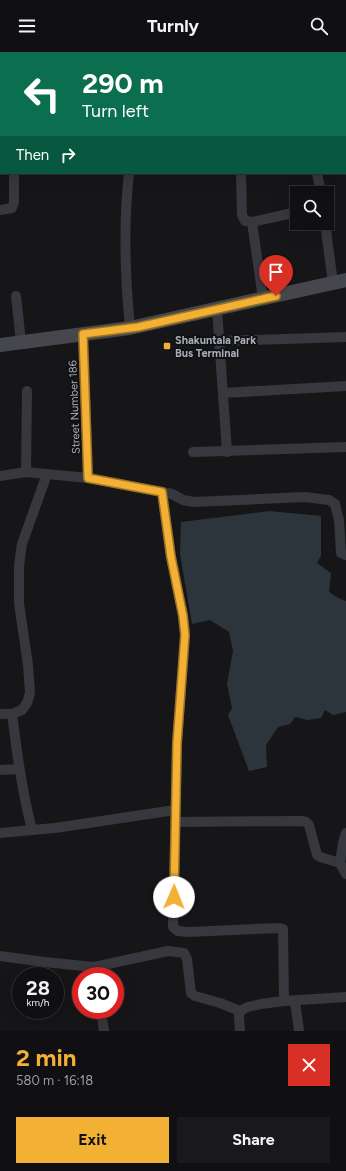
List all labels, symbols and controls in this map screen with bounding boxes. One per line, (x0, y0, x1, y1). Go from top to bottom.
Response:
icon: menu (16, 15, 38, 37)
text: Turnly (147, 15, 199, 37)
icon: search (308, 15, 330, 37)
text: 290 m (82, 66, 164, 100)
icon: left (16, 68, 68, 120)
text: Turn left (82, 100, 149, 122)
icon: right (57, 144, 79, 166)
text: Then (16, 146, 49, 164)
map controls (290, 186, 334, 230)
button: search (290, 186, 334, 230)
pin (259, 255, 293, 296)
icon: arrive (265, 261, 287, 283)
place label: Shakuntala Park Bus Terminal (175, 334, 256, 360)
marker: Shakuntala Park Bus Terminal (162, 341, 172, 351)
street label: Street Number 186 (66, 360, 83, 454)
position arrow (153, 876, 195, 918)
speed limit sign: 30 (72, 967, 124, 1019)
text: 28 (26, 976, 50, 1000)
text: km/h (27, 996, 49, 1009)
text: 2 min (16, 1043, 76, 1072)
button: close (288, 1044, 330, 1086)
text: 580 m · 16:18 (16, 1073, 93, 1088)
button: Exit (16, 1117, 169, 1163)
button: Share (177, 1117, 330, 1163)

